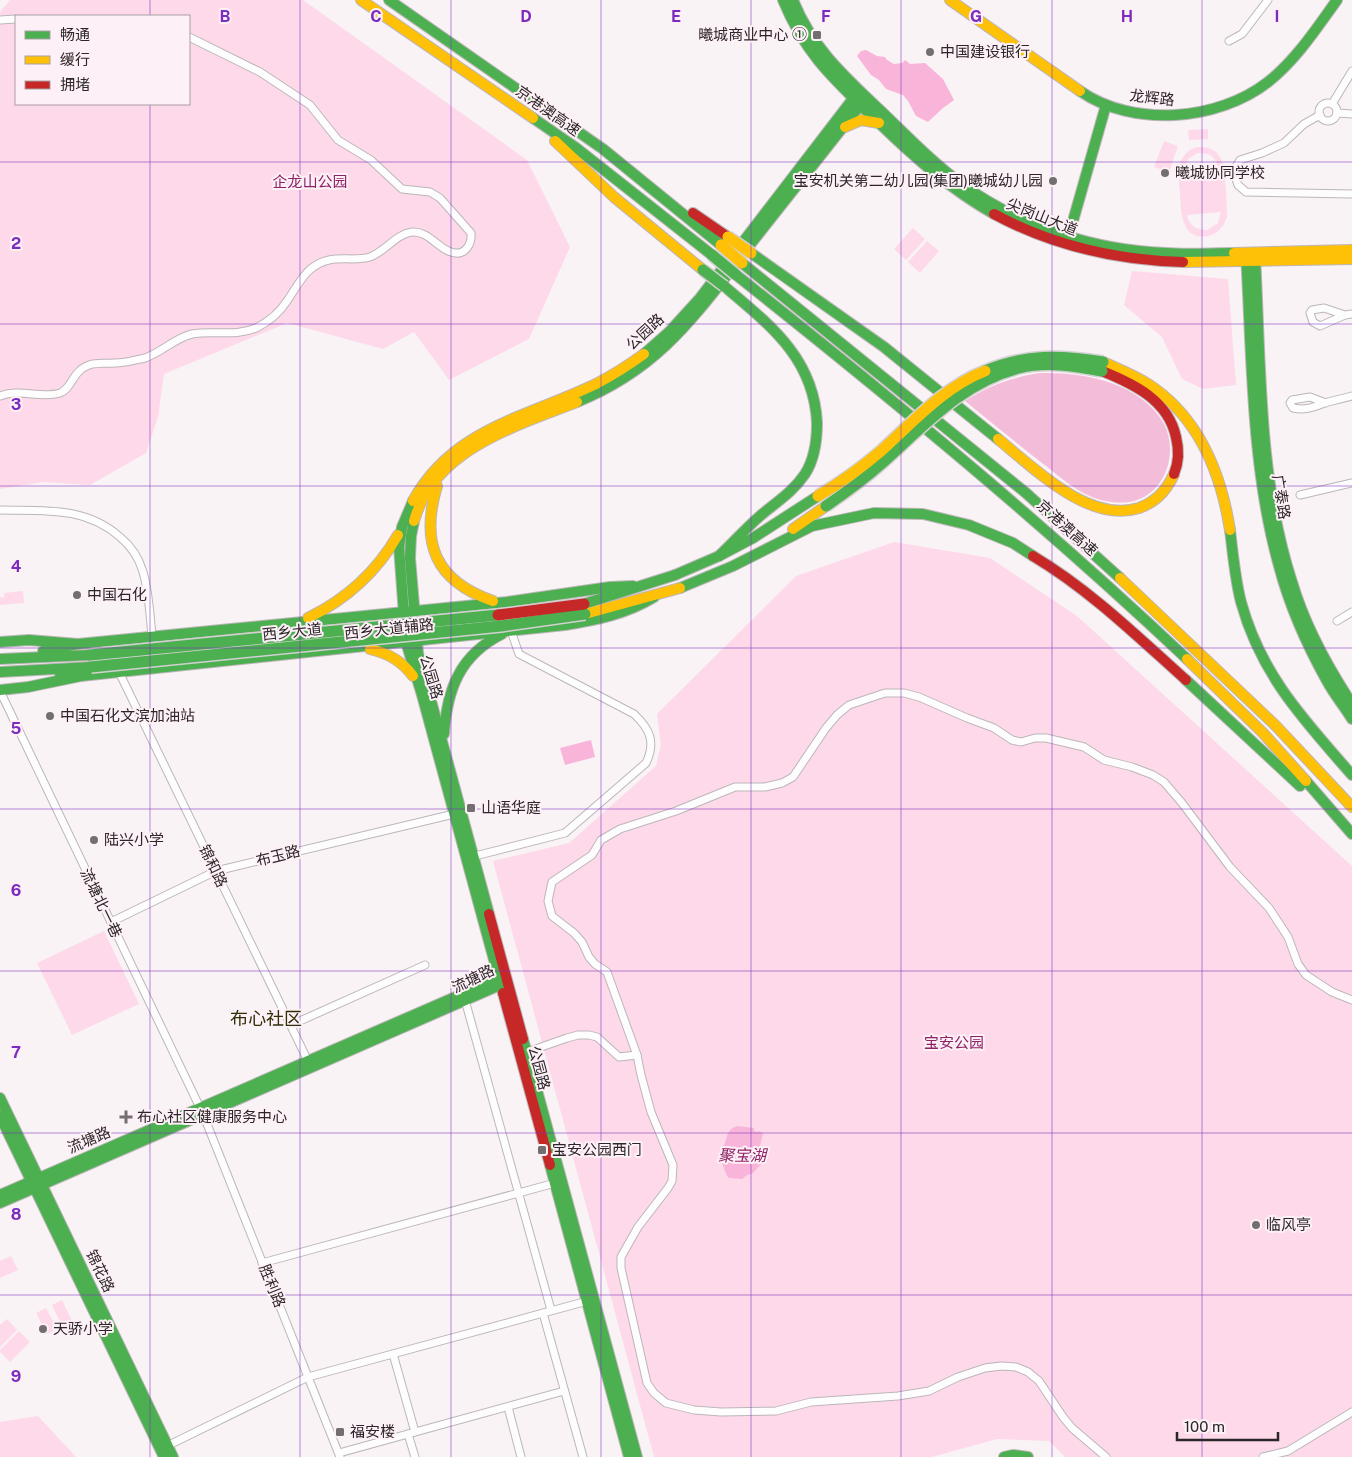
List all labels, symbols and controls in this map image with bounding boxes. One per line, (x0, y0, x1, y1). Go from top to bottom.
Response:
text: B (220, 7, 231, 26)
text: C (370, 7, 382, 26)
text: D (520, 7, 532, 26)
text: E (671, 7, 681, 26)
text: F (821, 7, 831, 26)
text: G (970, 7, 982, 26)
text: H (1121, 7, 1133, 26)
text: I (1275, 7, 1279, 26)
legend (15, 15, 190, 105)
text: 畅通 (60, 26, 90, 43)
place label: 曦城商业中心 ① (698, 26, 807, 43)
marker: 曦城商业中心 ① (811, 29, 823, 41)
place label: 中国建设银行 (940, 43, 1030, 60)
marker: 中国建设银行 (924, 46, 936, 58)
text: 缓行 (60, 51, 90, 68)
text: 拥堵 (60, 76, 90, 93)
street label: 京港澳高速 (513, 82, 584, 139)
street label: 龙辉路 (1129, 87, 1175, 108)
place label: 曦城协同学校 (1175, 164, 1265, 181)
marker: 曦城协同学校 (1159, 167, 1171, 179)
place label: 宝安机关第二幼儿园(集团)曦城幼儿园 (794, 172, 1043, 189)
park label: 企龙山公园 (272, 173, 348, 190)
marker: 宝安机关第二幼儿园(集团)曦城幼儿园 (1047, 175, 1059, 187)
street label: 尖岗山大道 (1004, 195, 1080, 238)
text: 2 (11, 234, 21, 253)
street label: 公园路 (622, 310, 667, 353)
text: 3 (11, 395, 21, 414)
street label: 广泰路 (1270, 473, 1293, 520)
street label: 京港澳高速 (1034, 496, 1101, 559)
text: 4 (11, 557, 22, 576)
place label: 中国石化 (87, 586, 147, 603)
marker: 中国石化 (71, 589, 83, 601)
street label: 西乡大道辅路 (343, 615, 435, 642)
street label: 西乡大道 (261, 620, 323, 643)
street label: 公园路 (417, 653, 446, 701)
place label: 中国石化文滨加油站 (60, 707, 195, 724)
marker: 中国石化文滨加油站 (44, 710, 56, 722)
text: 5 (11, 719, 22, 738)
place label: 山语华庭 (481, 799, 541, 816)
marker: 山语华庭 (465, 802, 477, 814)
place label: 陆兴小学 (104, 831, 164, 848)
marker: 陆兴小学 (88, 834, 100, 846)
street label: 锦和路 (196, 842, 231, 890)
street label: 布玉路 (254, 842, 302, 869)
street label: 流塘北一巷 (77, 865, 126, 940)
text: 6 (11, 881, 21, 900)
street label: 流塘路 (449, 961, 497, 996)
district label: 布心社区 (230, 1008, 302, 1029)
park label: 宝安公园 (924, 1034, 984, 1051)
text: 7 (11, 1043, 21, 1062)
street label: 公园路 (525, 1044, 554, 1092)
place label: 布心社区健康服务中心 (137, 1108, 287, 1125)
marker: 布心社区健康服务中心 (119, 1110, 133, 1124)
street label: 流塘路 (65, 1123, 113, 1156)
place label: 宝安公园西门 (552, 1141, 642, 1158)
marker: 宝安公园西门 (536, 1144, 548, 1156)
water label: 聚宝湖 (718, 1146, 769, 1165)
text: 8 (11, 1205, 22, 1224)
place label: 临风亭 (1266, 1216, 1311, 1233)
marker: 临风亭 (1250, 1219, 1262, 1231)
street label: 锦花路 (83, 1247, 118, 1295)
street label: 胜利路 (256, 1262, 289, 1310)
place label: 天骄小学 (53, 1320, 113, 1337)
marker: 天骄小学 (37, 1323, 49, 1335)
text: 9 (11, 1367, 21, 1386)
scale bar (1177, 1410, 1278, 1442)
text: 100 m (1184, 1418, 1225, 1435)
place label: 福安楼 (350, 1423, 395, 1440)
marker: 福安楼 (334, 1426, 346, 1438)

